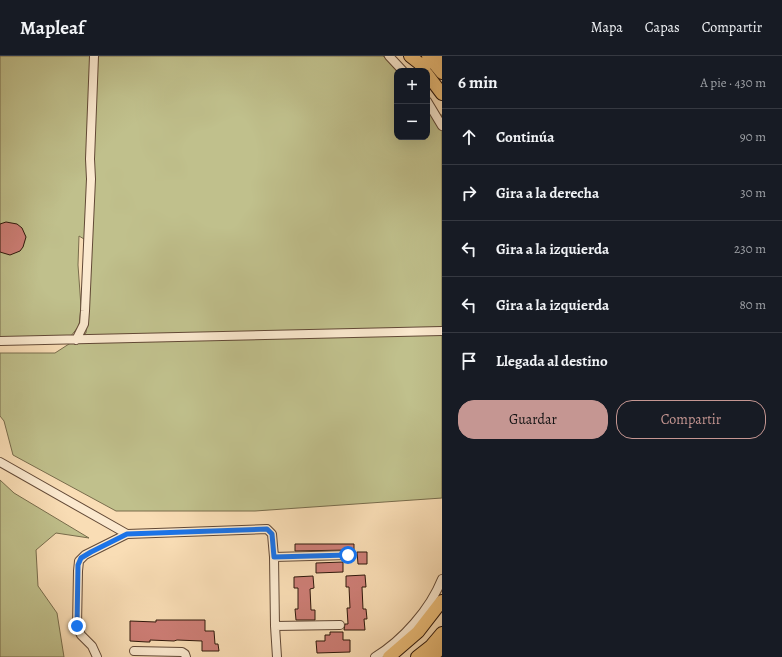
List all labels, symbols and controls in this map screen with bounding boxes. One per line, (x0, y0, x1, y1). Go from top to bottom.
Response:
text: Mapleaf (20, 15, 85, 41)
text: Mapa (591, 18, 623, 37)
text: Capas (645, 18, 680, 37)
text: Compartir (702, 18, 762, 37)
map controls (394, 68, 430, 140)
button: + (394, 68, 430, 104)
text: 6 min (458, 71, 498, 94)
text: A pie · 430 m (700, 74, 766, 91)
button: − (394, 104, 430, 140)
icon: ahead (458, 126, 480, 148)
text: Continúa (496, 127, 554, 147)
text: 90 m (740, 128, 766, 145)
icon: right (458, 182, 480, 204)
text: Gira a la derecha (496, 183, 599, 203)
text: 30 m (740, 184, 766, 201)
icon: left (458, 238, 480, 260)
text: Gira a la izquierda (496, 239, 609, 259)
text: 230 m (734, 240, 766, 257)
icon: left (458, 294, 480, 316)
text: Gira a la izquierda (496, 295, 609, 315)
text: 80 m (739, 296, 766, 313)
icon: arrive (458, 350, 480, 372)
text: Llegada al destino (496, 351, 608, 371)
button: Guardar (458, 400, 608, 439)
button: Compartir (616, 400, 766, 439)
route start (339, 546, 357, 564)
route end (68, 617, 86, 635)

